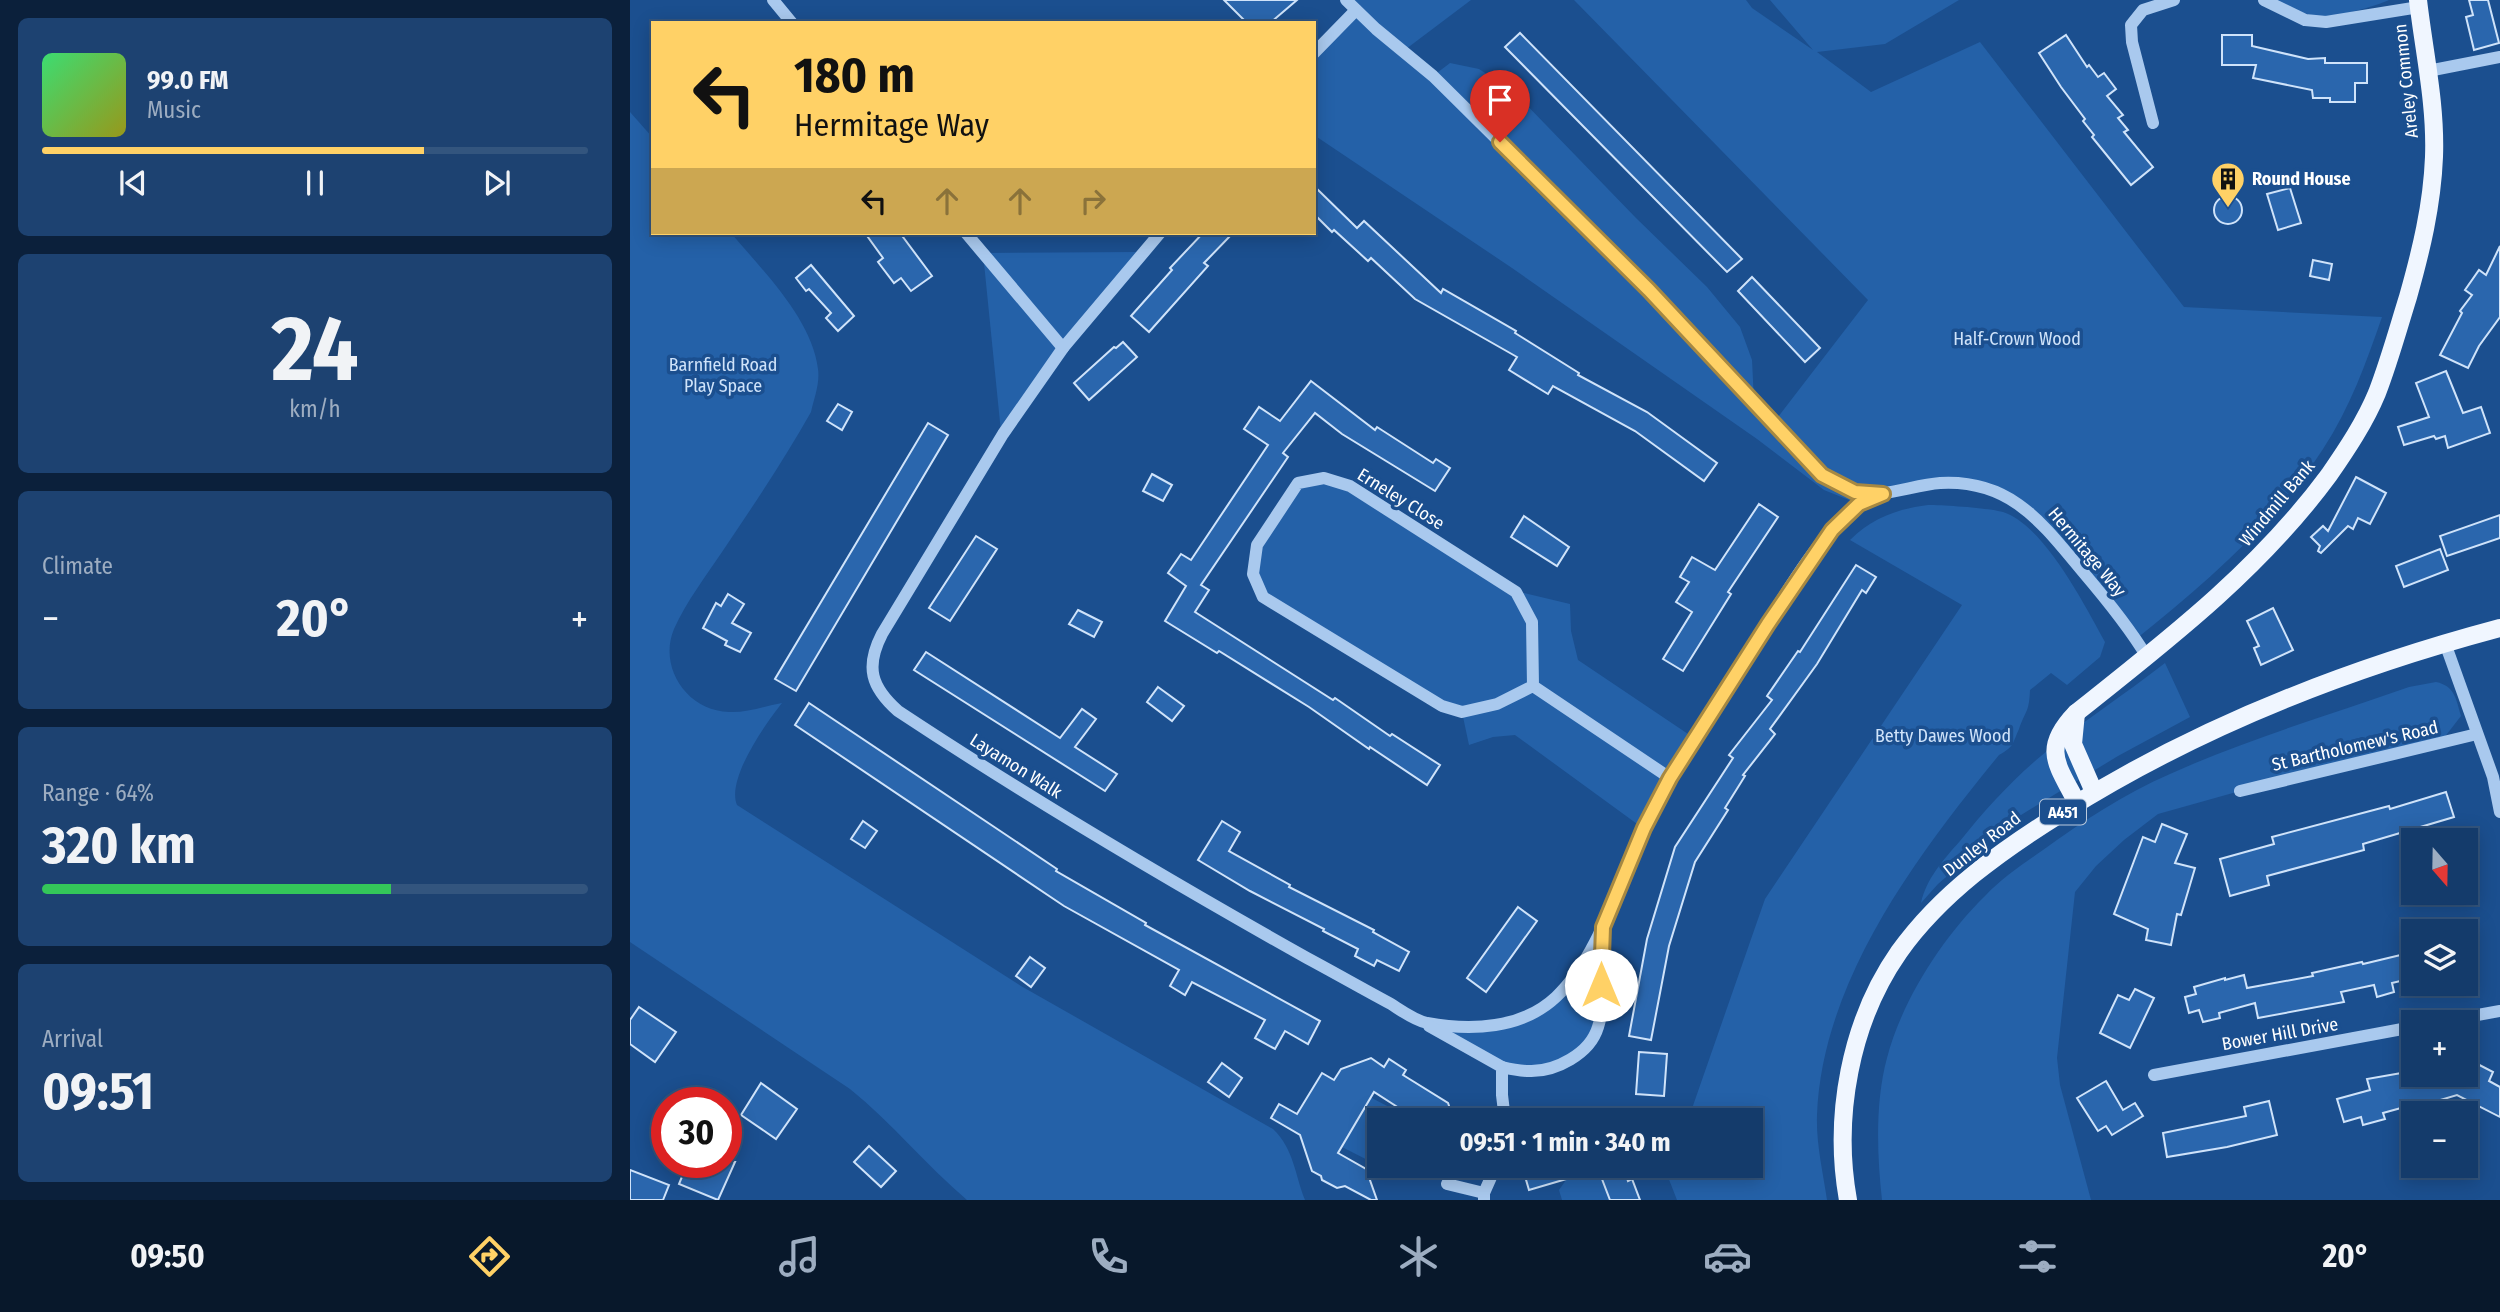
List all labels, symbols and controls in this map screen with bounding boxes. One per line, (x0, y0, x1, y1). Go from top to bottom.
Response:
street label: Areley Common (2389, 23, 2423, 139)
text: 180 m (794, 46, 915, 105)
icon: left (679, 49, 770, 140)
text: 99.0 FM (147, 65, 229, 96)
pin (1470, 70, 1530, 142)
icon: arrive (1481, 81, 1519, 119)
text: Music (147, 96, 201, 124)
text: Hermitage Way (794, 106, 989, 144)
building icon: Round House (2209, 160, 2247, 209)
icon: previous (114, 164, 152, 202)
icon: pause (296, 164, 334, 202)
icon: next (478, 164, 516, 202)
place label: Round House (2252, 168, 2351, 190)
icon: left (855, 182, 893, 220)
icon: ahead (928, 182, 966, 220)
icon: ahead (1001, 182, 1039, 220)
icon: right (1074, 182, 1112, 220)
text: 24 (271, 295, 359, 404)
park label: Half-Crown Wood (1953, 328, 2081, 350)
park label: Barnfield Road Play Space (669, 354, 777, 397)
text: km/h (289, 395, 341, 423)
street label: Windmill Bank (2235, 455, 2320, 551)
street label: Erneley Close (1353, 464, 1449, 534)
street label: Hermitage Way (2043, 503, 2131, 601)
text: Climate (42, 552, 113, 580)
text: 20° (277, 587, 353, 650)
text: − (42, 596, 59, 642)
text: + (571, 596, 588, 642)
street label: St Bartholomew's Road (2270, 716, 2440, 776)
park label: Betty Dawes Wood (1875, 725, 2011, 747)
street label: Layamon Walk (966, 729, 1067, 803)
text: Range · 64% (42, 779, 154, 807)
road number: A451 (2040, 800, 2086, 824)
street label: Dunley Road (1939, 807, 2025, 881)
text: 320 km (42, 814, 196, 877)
north arrow (2401, 828, 2478, 905)
map controls (2401, 828, 2478, 1178)
button: layers (2401, 919, 2478, 996)
position arrow (1564, 948, 1638, 1022)
button: + (2401, 1010, 2478, 1087)
street label: Bower Hill Drive (2220, 1013, 2340, 1055)
text: Arrival (42, 1025, 103, 1053)
text: 09:51 (42, 1060, 154, 1123)
speed limit sign: 30 (651, 1087, 742, 1178)
button: − (2401, 1101, 2478, 1178)
text: 09:51 · 1 min · 340 m (1459, 1127, 1671, 1158)
icon: directions (465, 1232, 514, 1281)
icon: music (775, 1232, 824, 1281)
icon: phone (1084, 1232, 1133, 1281)
icon: climate (1394, 1232, 1443, 1281)
icon: car (1703, 1232, 1752, 1281)
icon: filters (2013, 1232, 2062, 1281)
text: 09:50 (130, 1237, 205, 1275)
text: 20° (2322, 1237, 2370, 1275)

